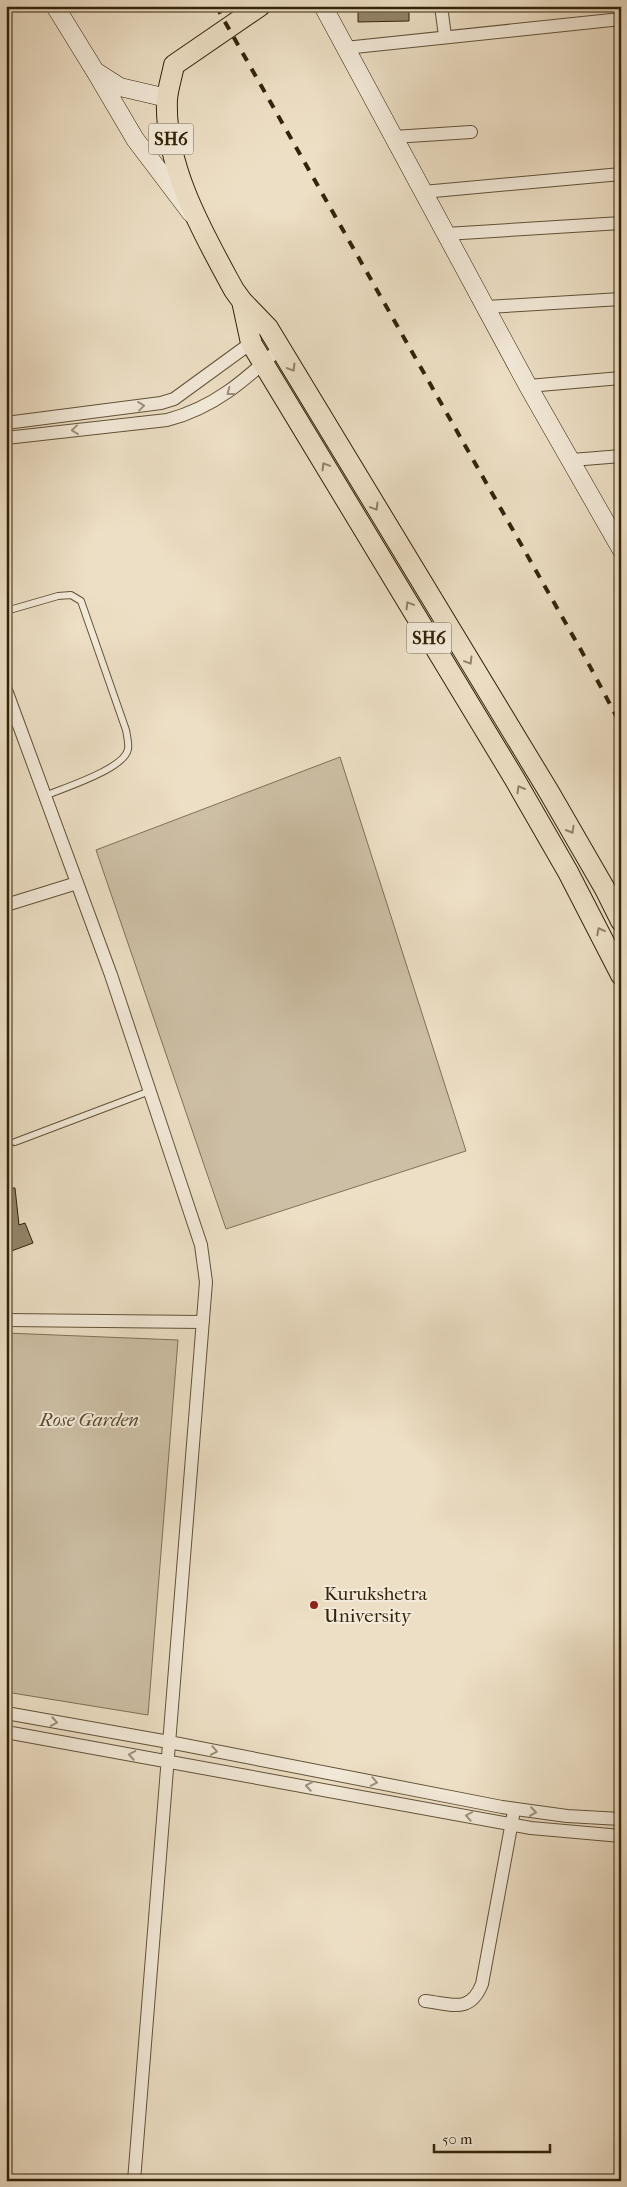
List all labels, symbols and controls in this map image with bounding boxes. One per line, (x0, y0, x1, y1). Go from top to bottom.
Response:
road number: SH6 (148, 124, 194, 154)
one-way arrow (285, 362, 295, 371)
one-way arrow (227, 386, 236, 394)
one-way arrow (137, 401, 146, 411)
one-way arrow (71, 424, 79, 435)
one-way arrow (321, 462, 331, 471)
one-way arrow (369, 502, 379, 511)
one-way arrow (406, 601, 416, 610)
road number: SH6 (406, 622, 452, 654)
one-way arrow (463, 655, 472, 664)
one-way arrow (517, 785, 527, 794)
one-way arrow (564, 825, 574, 834)
one-way arrow (596, 927, 606, 936)
park label: Rose Garden (37, 1409, 139, 1431)
place label: Kurukshetra University (324, 1583, 428, 1627)
marker: Kurukshetra University (308, 1599, 320, 1611)
one-way arrow (50, 1716, 59, 1726)
one-way arrow (210, 1745, 218, 1756)
one-way arrow (127, 1750, 136, 1760)
one-way arrow (369, 1776, 378, 1787)
one-way arrow (304, 1782, 313, 1792)
one-way arrow (529, 1806, 538, 1816)
one-way arrow (464, 1812, 473, 1822)
scale bar (434, 2122, 551, 2154)
text: 50 m (442, 2130, 473, 2148)

